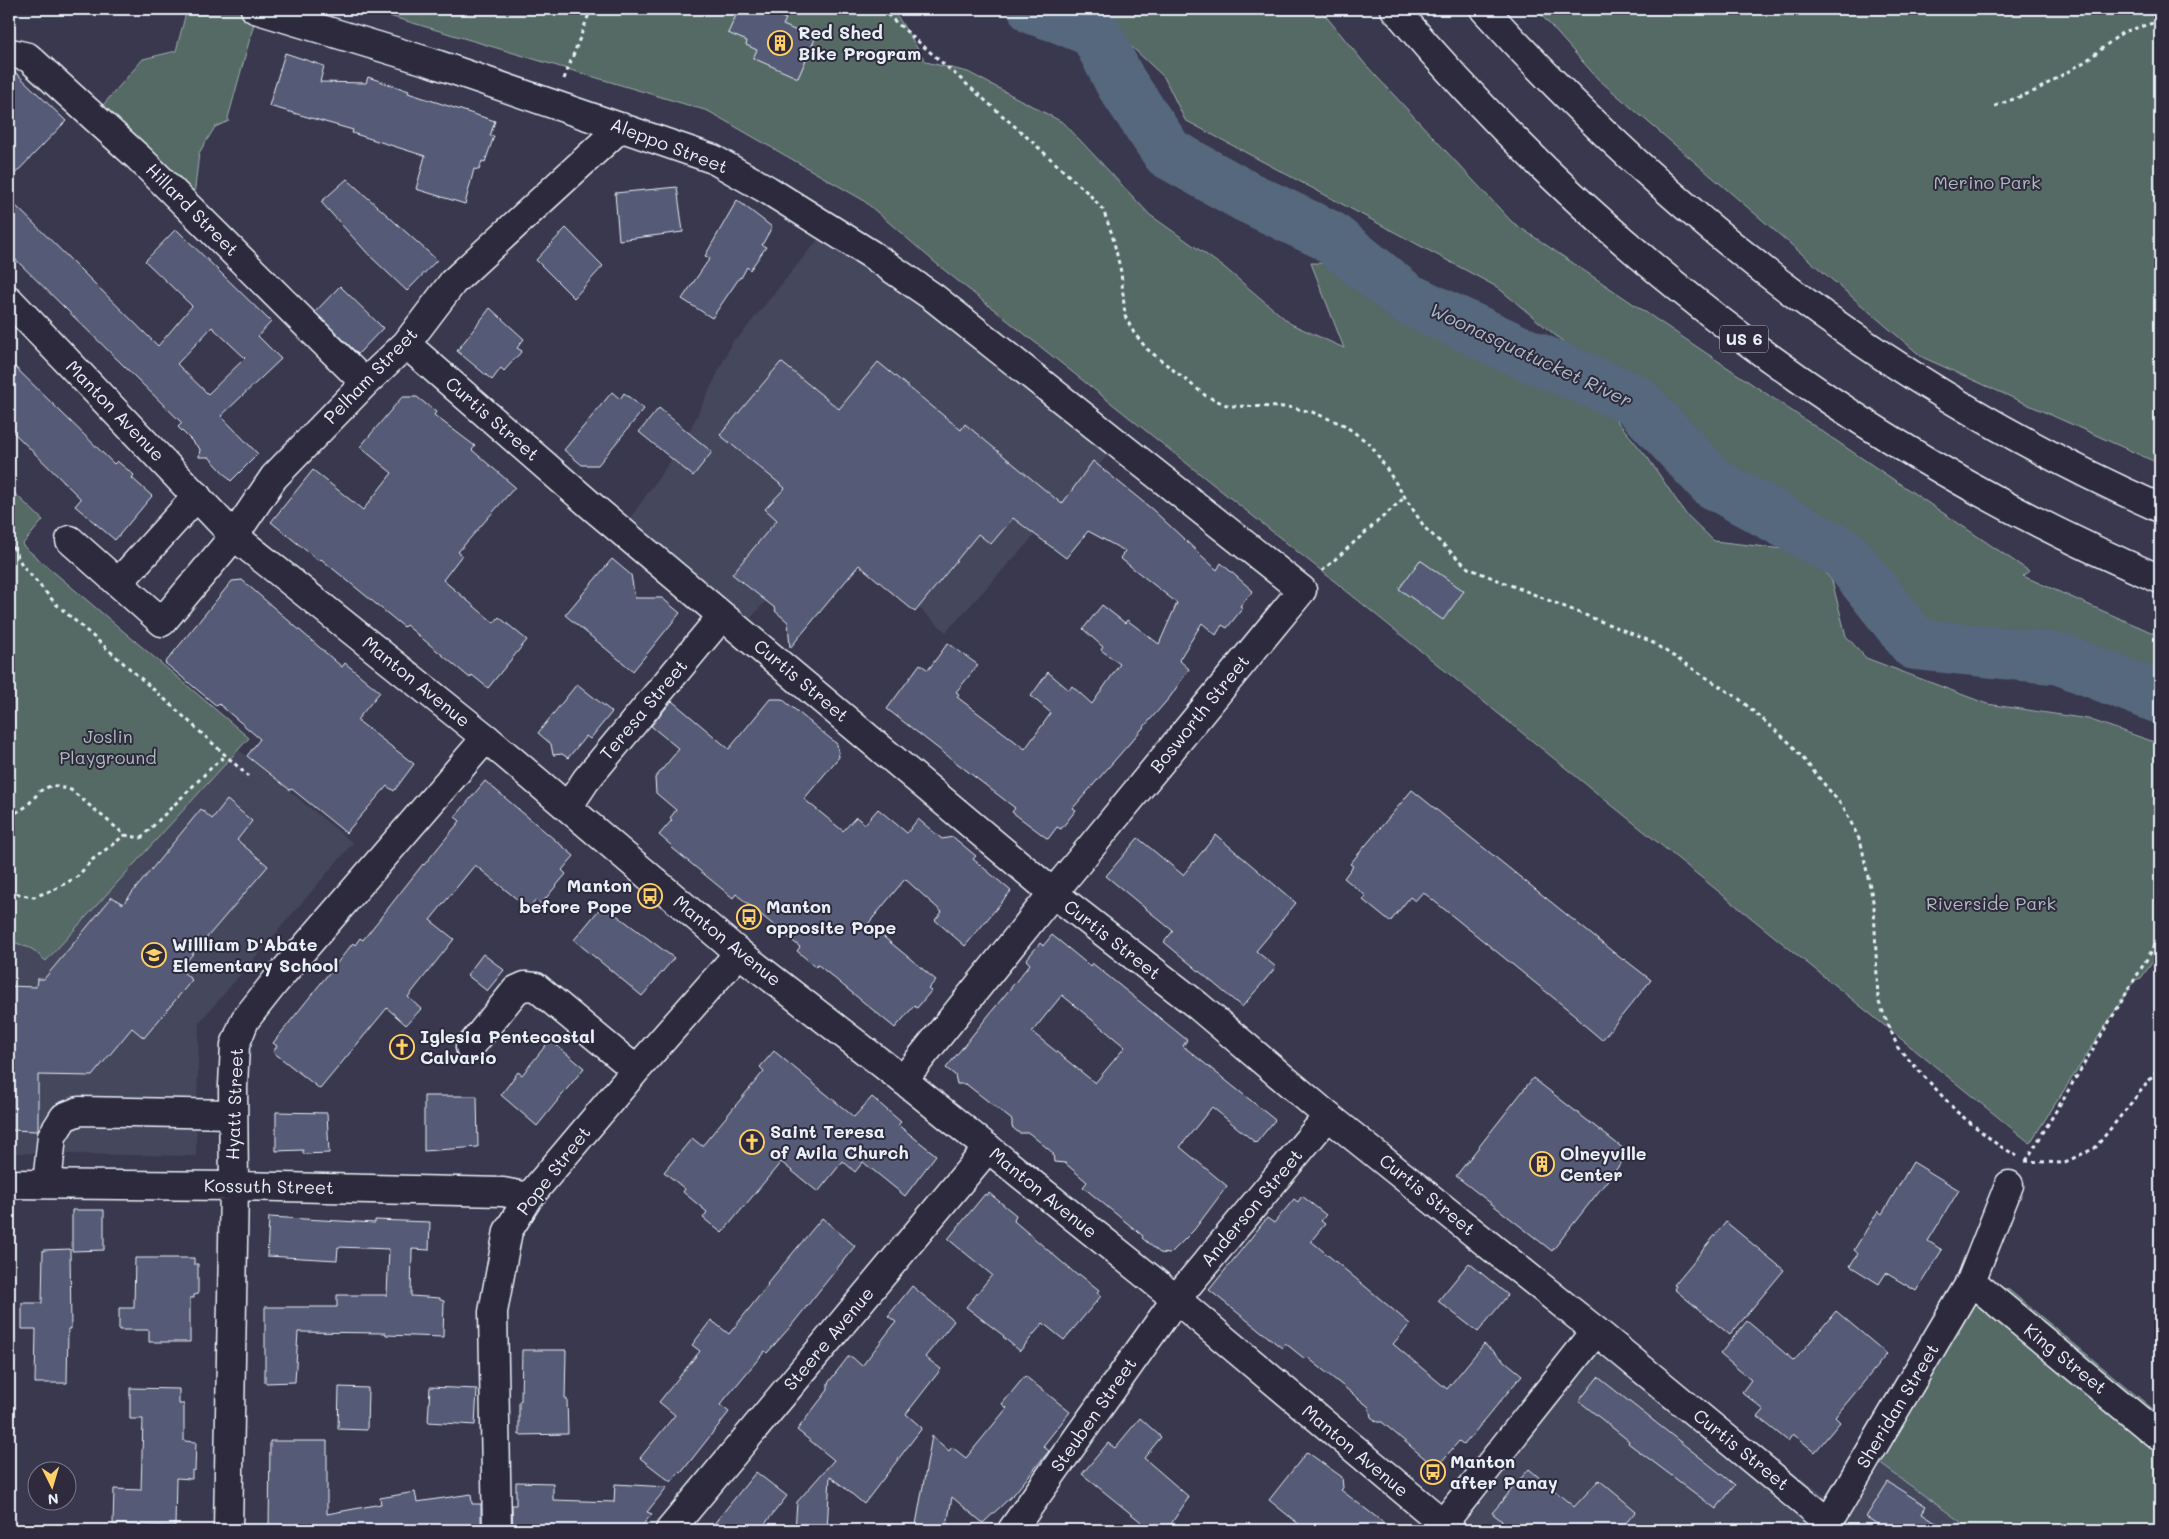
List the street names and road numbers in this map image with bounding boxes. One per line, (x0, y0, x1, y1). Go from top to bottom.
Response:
street label: Aleppo Street (607, 112, 732, 178)
street label: Hillard Street (141, 158, 244, 261)
street label: Pelham Street (318, 322, 422, 429)
road number: US 6 (1720, 326, 1768, 352)
street label: Manton Avenue (61, 354, 170, 466)
street label: Curtis Street (441, 371, 545, 466)
street label: Manton Avenue (358, 630, 476, 732)
street label: Curtis Street (749, 633, 854, 727)
street label: Bosworth Street (1144, 649, 1254, 777)
street label: Teresa Street (594, 654, 692, 765)
street label: Manton Avenue (669, 889, 787, 991)
street label: Curtis Street (1059, 894, 1166, 985)
street label: Hyatt Street (220, 1047, 248, 1161)
street label: Pope Street (511, 1121, 596, 1220)
street label: Manton Avenue (985, 1141, 1103, 1243)
street label: Anderson Street (1195, 1144, 1308, 1271)
street label: Curtis Street (1375, 1148, 1481, 1240)
street label: Kossuth Street (204, 1173, 334, 1199)
street label: Steere Avenue (778, 1281, 879, 1395)
street label: King Street (2019, 1317, 2112, 1399)
street label: Sheridan Street (1850, 1339, 1944, 1472)
street label: Steuben Street (1045, 1352, 1142, 1476)
street label: Manton Avenue (1297, 1399, 1414, 1502)
street label: Curtis Street (1689, 1403, 1795, 1495)

